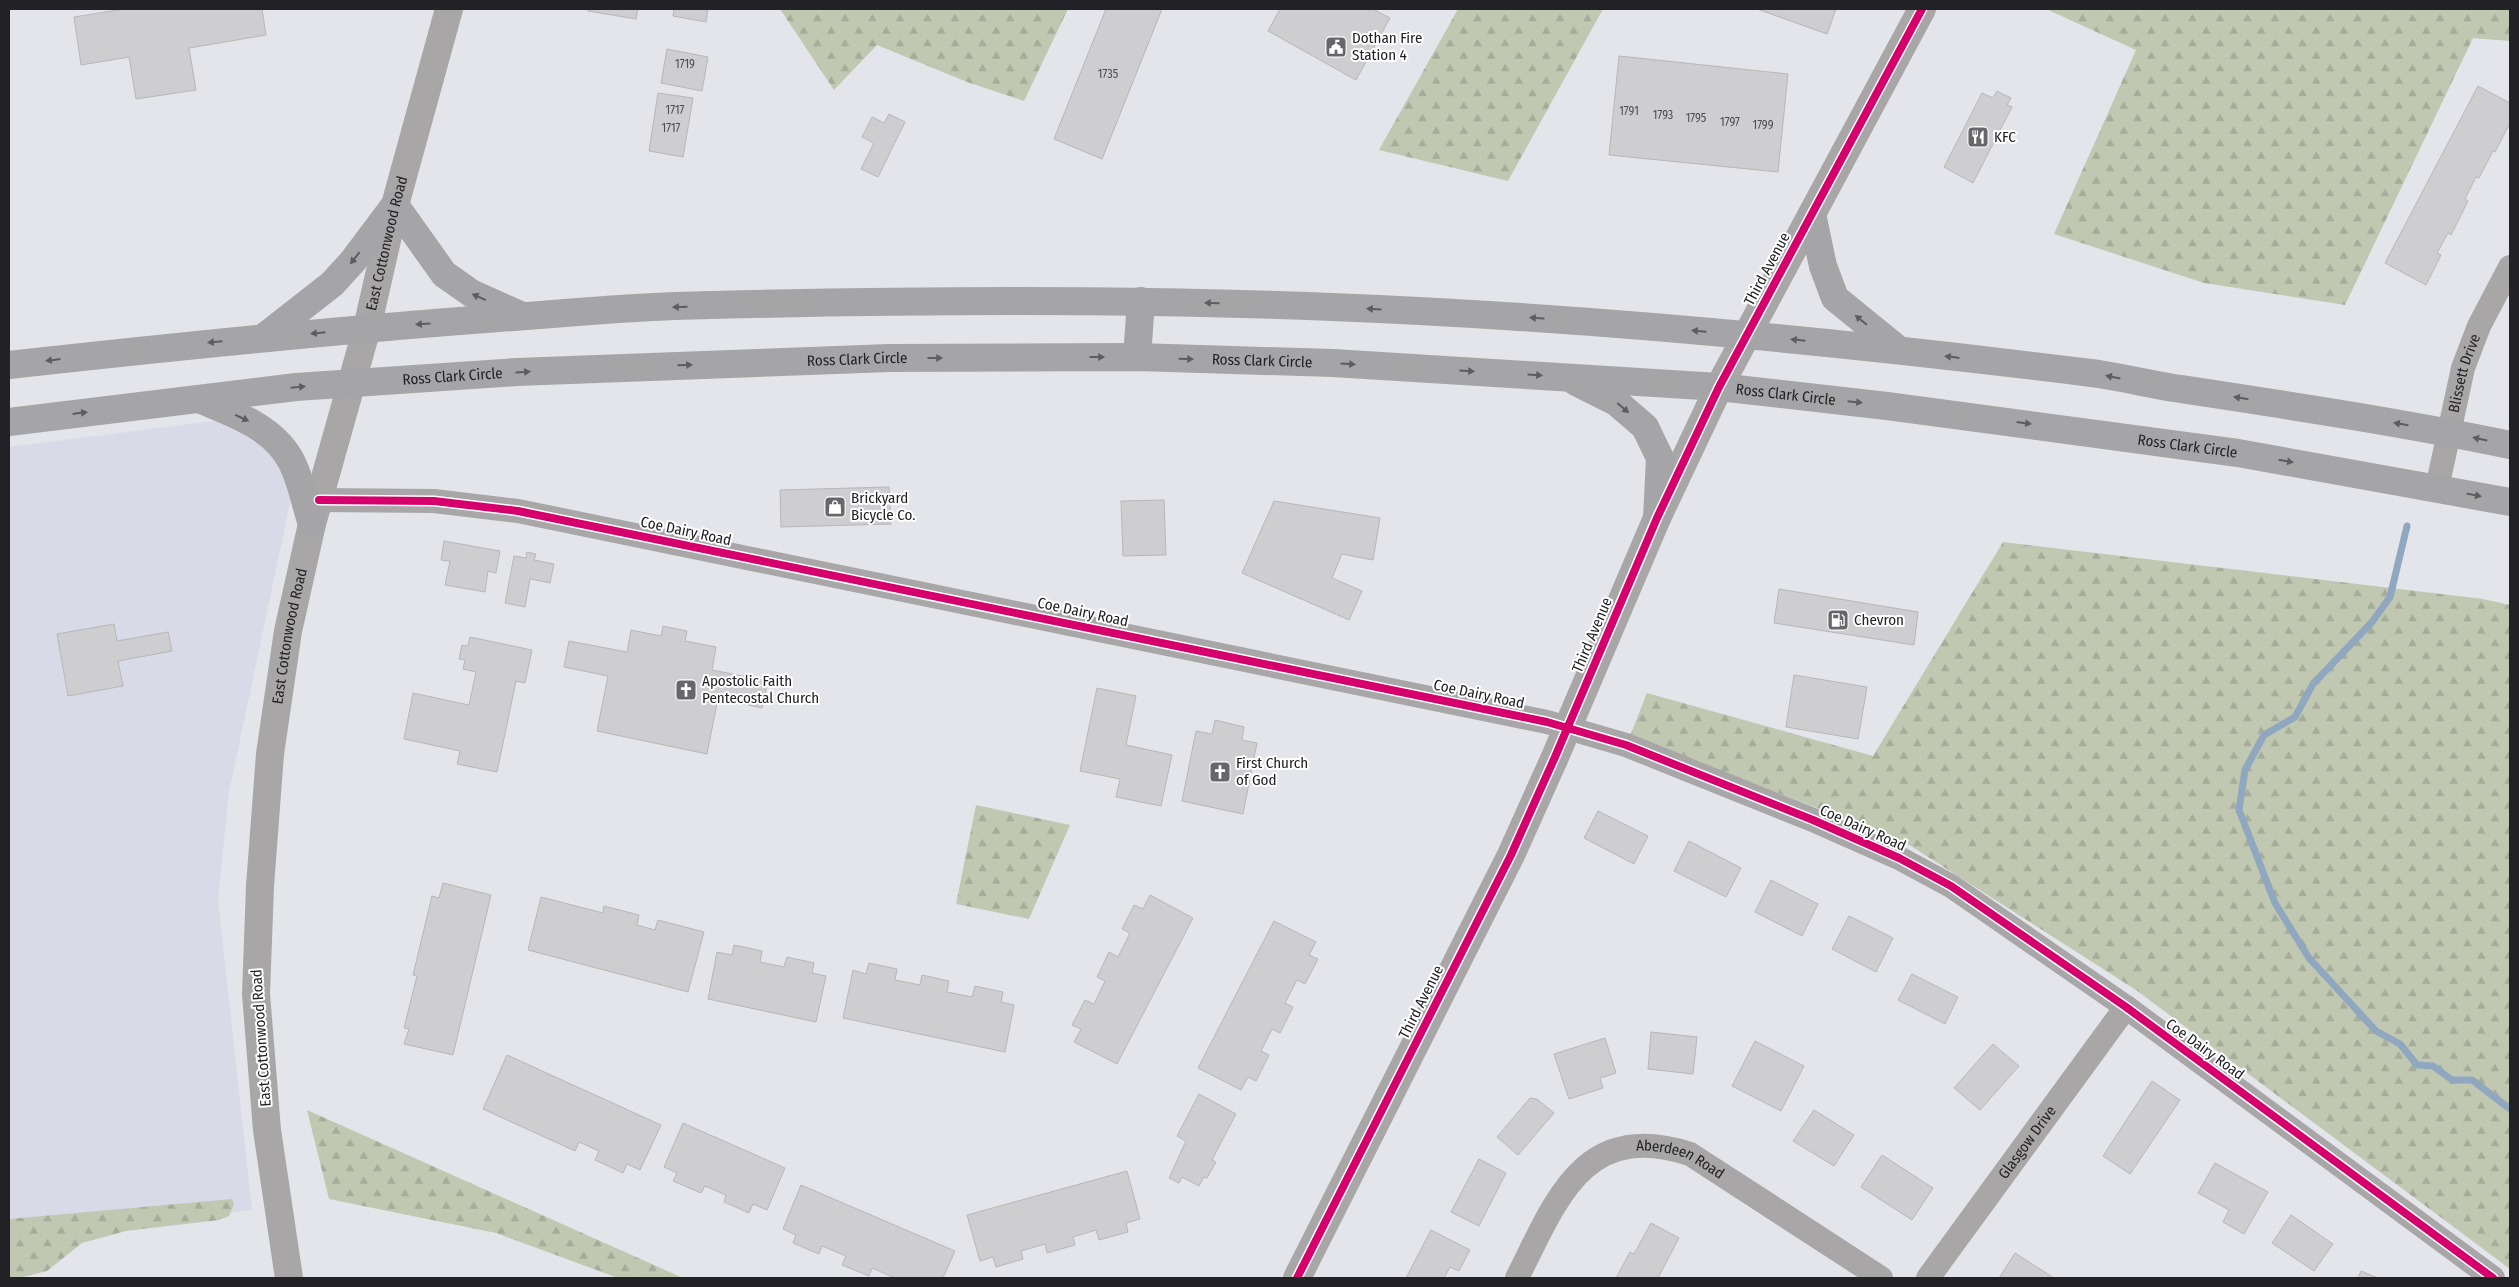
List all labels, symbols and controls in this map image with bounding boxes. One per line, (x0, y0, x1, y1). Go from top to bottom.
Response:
place label: Dothan Fire Station 4 (1352, 29, 1422, 64)
public building icon: Dothan Fire Station 4 (1324, 35, 1348, 59)
house number: 1719 (675, 57, 695, 71)
house number: 1735 (1098, 67, 1119, 81)
house number: 1717 (666, 103, 685, 117)
house number: 1791 (1619, 104, 1639, 118)
house number: 1793 (1653, 108, 1673, 122)
house number: 1795 (1686, 111, 1707, 125)
house number: 1797 (1720, 115, 1740, 129)
house number: 1799 (1752, 118, 1774, 132)
house number: 1717 (662, 121, 681, 135)
restaurant icon: KFC (1966, 125, 1990, 149)
place label: KFC (1994, 128, 2016, 146)
street label: East Cottonwood Road (362, 174, 412, 312)
street label: Third Avenue (1740, 229, 1794, 309)
one-way arrow (350, 251, 360, 265)
one-way arrow (472, 292, 486, 300)
one-way arrow (1204, 299, 1220, 307)
one-way arrow (672, 303, 688, 311)
one-way arrow (1366, 305, 1382, 313)
one-way arrow (1528, 314, 1544, 322)
one-way arrow (1854, 315, 1867, 326)
one-way arrow (414, 320, 430, 328)
one-way arrow (1690, 326, 1706, 334)
one-way arrow (310, 329, 326, 337)
street label: Blissett Drive (2445, 331, 2484, 414)
one-way arrow (1790, 336, 1806, 344)
one-way arrow (206, 339, 222, 347)
street label: Ross Clark Circle (807, 349, 907, 370)
street label: Ross Clark Circle (1212, 350, 1313, 371)
one-way arrow (1090, 353, 1106, 361)
one-way arrow (1944, 353, 1960, 361)
one-way arrow (927, 354, 943, 362)
one-way arrow (1178, 355, 1194, 363)
one-way arrow (45, 356, 61, 364)
one-way arrow (678, 360, 694, 368)
one-way arrow (1341, 360, 1357, 368)
street label: Ross Clark Circle (402, 364, 503, 389)
one-way arrow (515, 367, 531, 375)
one-way arrow (1460, 367, 1476, 375)
one-way arrow (1527, 371, 1543, 379)
one-way arrow (2105, 372, 2121, 380)
street label: Ross Clark Circle (1735, 380, 1837, 409)
one-way arrow (290, 383, 306, 391)
one-way arrow (2232, 393, 2248, 401)
one-way arrow (1847, 398, 1863, 406)
one-way arrow (1617, 403, 1630, 414)
one-way arrow (72, 409, 88, 417)
one-way arrow (235, 414, 249, 422)
one-way arrow (2017, 419, 2033, 427)
one-way arrow (2393, 420, 2409, 428)
street label: Ross Clark Circle (2136, 431, 2239, 462)
one-way arrow (2471, 434, 2487, 442)
one-way arrow (2278, 458, 2294, 466)
place label: Brickyard Bicycle Co. (851, 489, 916, 524)
one-way arrow (2466, 492, 2482, 500)
shop icon: Brickyard Bicycle Co. (823, 495, 847, 519)
street label: Coe Dairy Road (639, 513, 733, 549)
street label: East Cottonwood Road (268, 566, 311, 705)
street label: Coe Dairy Road (1036, 594, 1130, 630)
street label: Third Avenue (1568, 595, 1616, 675)
fuel station icon: Chevron (1826, 608, 1850, 632)
place label: Chevron (1854, 611, 1904, 629)
place label: Apostolic Faith Pentecostal Church (702, 672, 819, 707)
street label: Coe Dairy Road (1432, 676, 1526, 712)
church icon: Apostolic Faith Pentecostal Church (674, 678, 698, 702)
place label: First Church of God (1236, 754, 1308, 789)
church icon: First Church of God (1208, 760, 1232, 784)
street label: Coe Dairy Road (1817, 801, 1909, 855)
street label: Third Avenue (1395, 962, 1447, 1042)
street label: East Cottonwood Road (247, 969, 275, 1107)
street label: Coe Dairy Road (2162, 1015, 2248, 1083)
street label: Glasgow Drive (1994, 1102, 2060, 1182)
street label: Aberdeen Road (1636, 1137, 1728, 1183)

